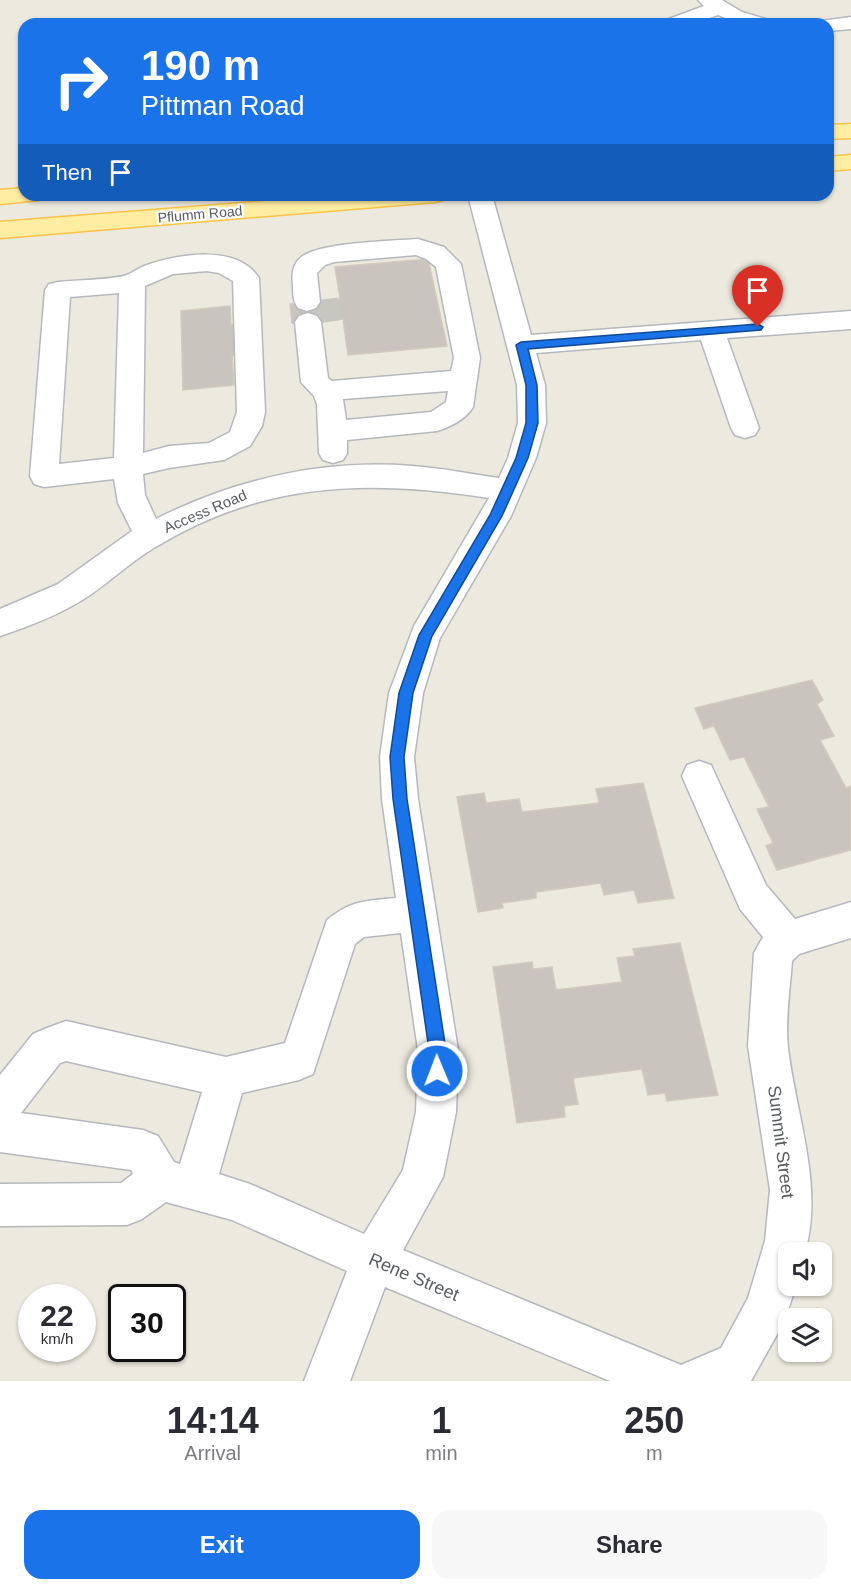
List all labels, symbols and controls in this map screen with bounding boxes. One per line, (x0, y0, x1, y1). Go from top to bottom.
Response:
icon: right (42, 42, 120, 120)
text: 190 m (141, 42, 260, 89)
text: Pittman Road (141, 91, 305, 121)
icon: arrive (104, 156, 137, 189)
text: Then (42, 160, 92, 185)
street label: Pflumm Road (157, 202, 243, 226)
pin (732, 265, 783, 327)
icon: arrive (741, 274, 774, 307)
street label: Access Road (161, 486, 249, 536)
position arrow (405, 1039, 469, 1103)
street label: Summit Street (764, 1084, 798, 1200)
map controls (778, 1242, 832, 1362)
button: sound (778, 1242, 832, 1296)
street label: Rene Street (366, 1249, 462, 1305)
speed limit sign: 30 (108, 1284, 186, 1362)
text: 22 (40, 1299, 74, 1332)
button: layers (778, 1308, 832, 1362)
text: km/h (41, 1330, 73, 1347)
text: 14:14 (167, 1400, 259, 1441)
text: 1 (431, 1400, 451, 1441)
text: 250 (624, 1400, 684, 1441)
text: Arrival (184, 1442, 241, 1464)
text: min (425, 1442, 458, 1464)
text: m (646, 1442, 663, 1464)
button: Exit (24, 1510, 420, 1579)
button: Share (432, 1510, 827, 1579)

